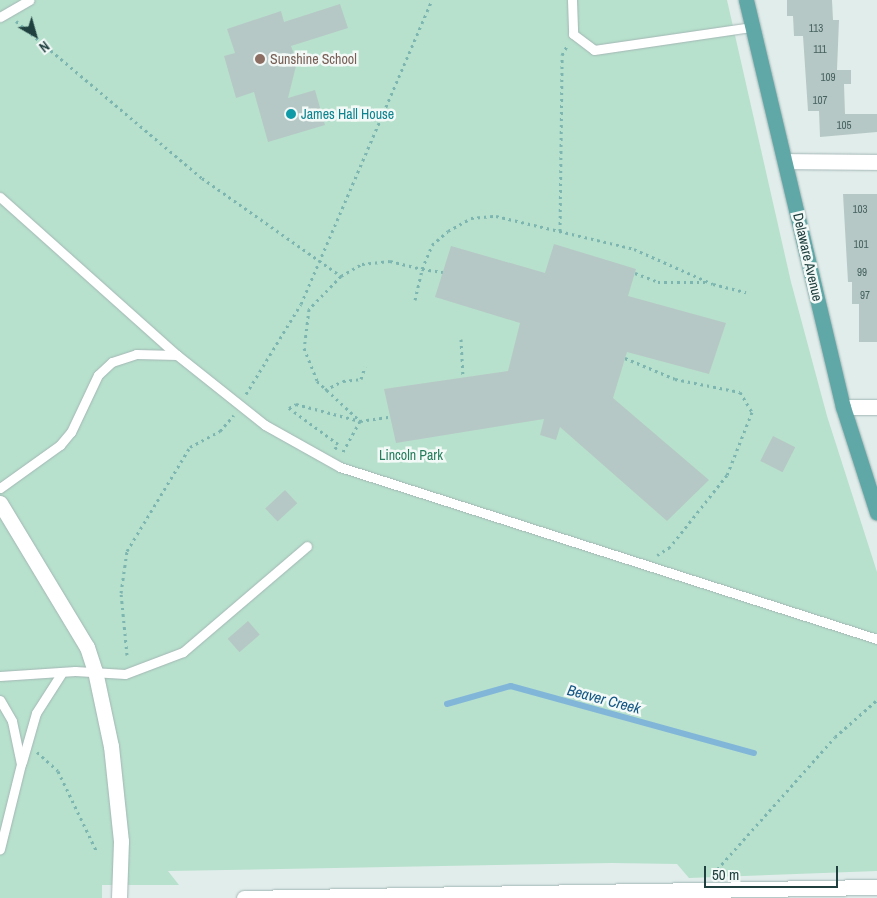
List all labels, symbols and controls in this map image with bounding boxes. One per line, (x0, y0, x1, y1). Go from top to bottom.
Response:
north arrow (10, 10, 60, 60)
house number: 113 (809, 21, 823, 35)
text: N (35, 37, 53, 56)
house number: 111 (813, 42, 827, 56)
place label: Sunshine School (270, 51, 357, 67)
marker: Sunshine School (254, 53, 266, 65)
house number: 109 (820, 70, 836, 84)
house number: 107 (812, 93, 828, 107)
place label: James Hall House (301, 106, 394, 122)
marker: James Hall House (285, 108, 297, 120)
house number: 105 (836, 118, 852, 132)
house number: 103 (852, 202, 868, 216)
street label: Delaware Avenue (790, 211, 826, 303)
house number: 101 (853, 237, 869, 251)
house number: 99 (857, 265, 867, 279)
house number: 97 (860, 288, 870, 302)
park label: Lincoln Park (379, 447, 443, 463)
water label: Beaver Creek (565, 681, 643, 717)
scale bar (707, 856, 841, 888)
text: 50 m (712, 864, 739, 885)

